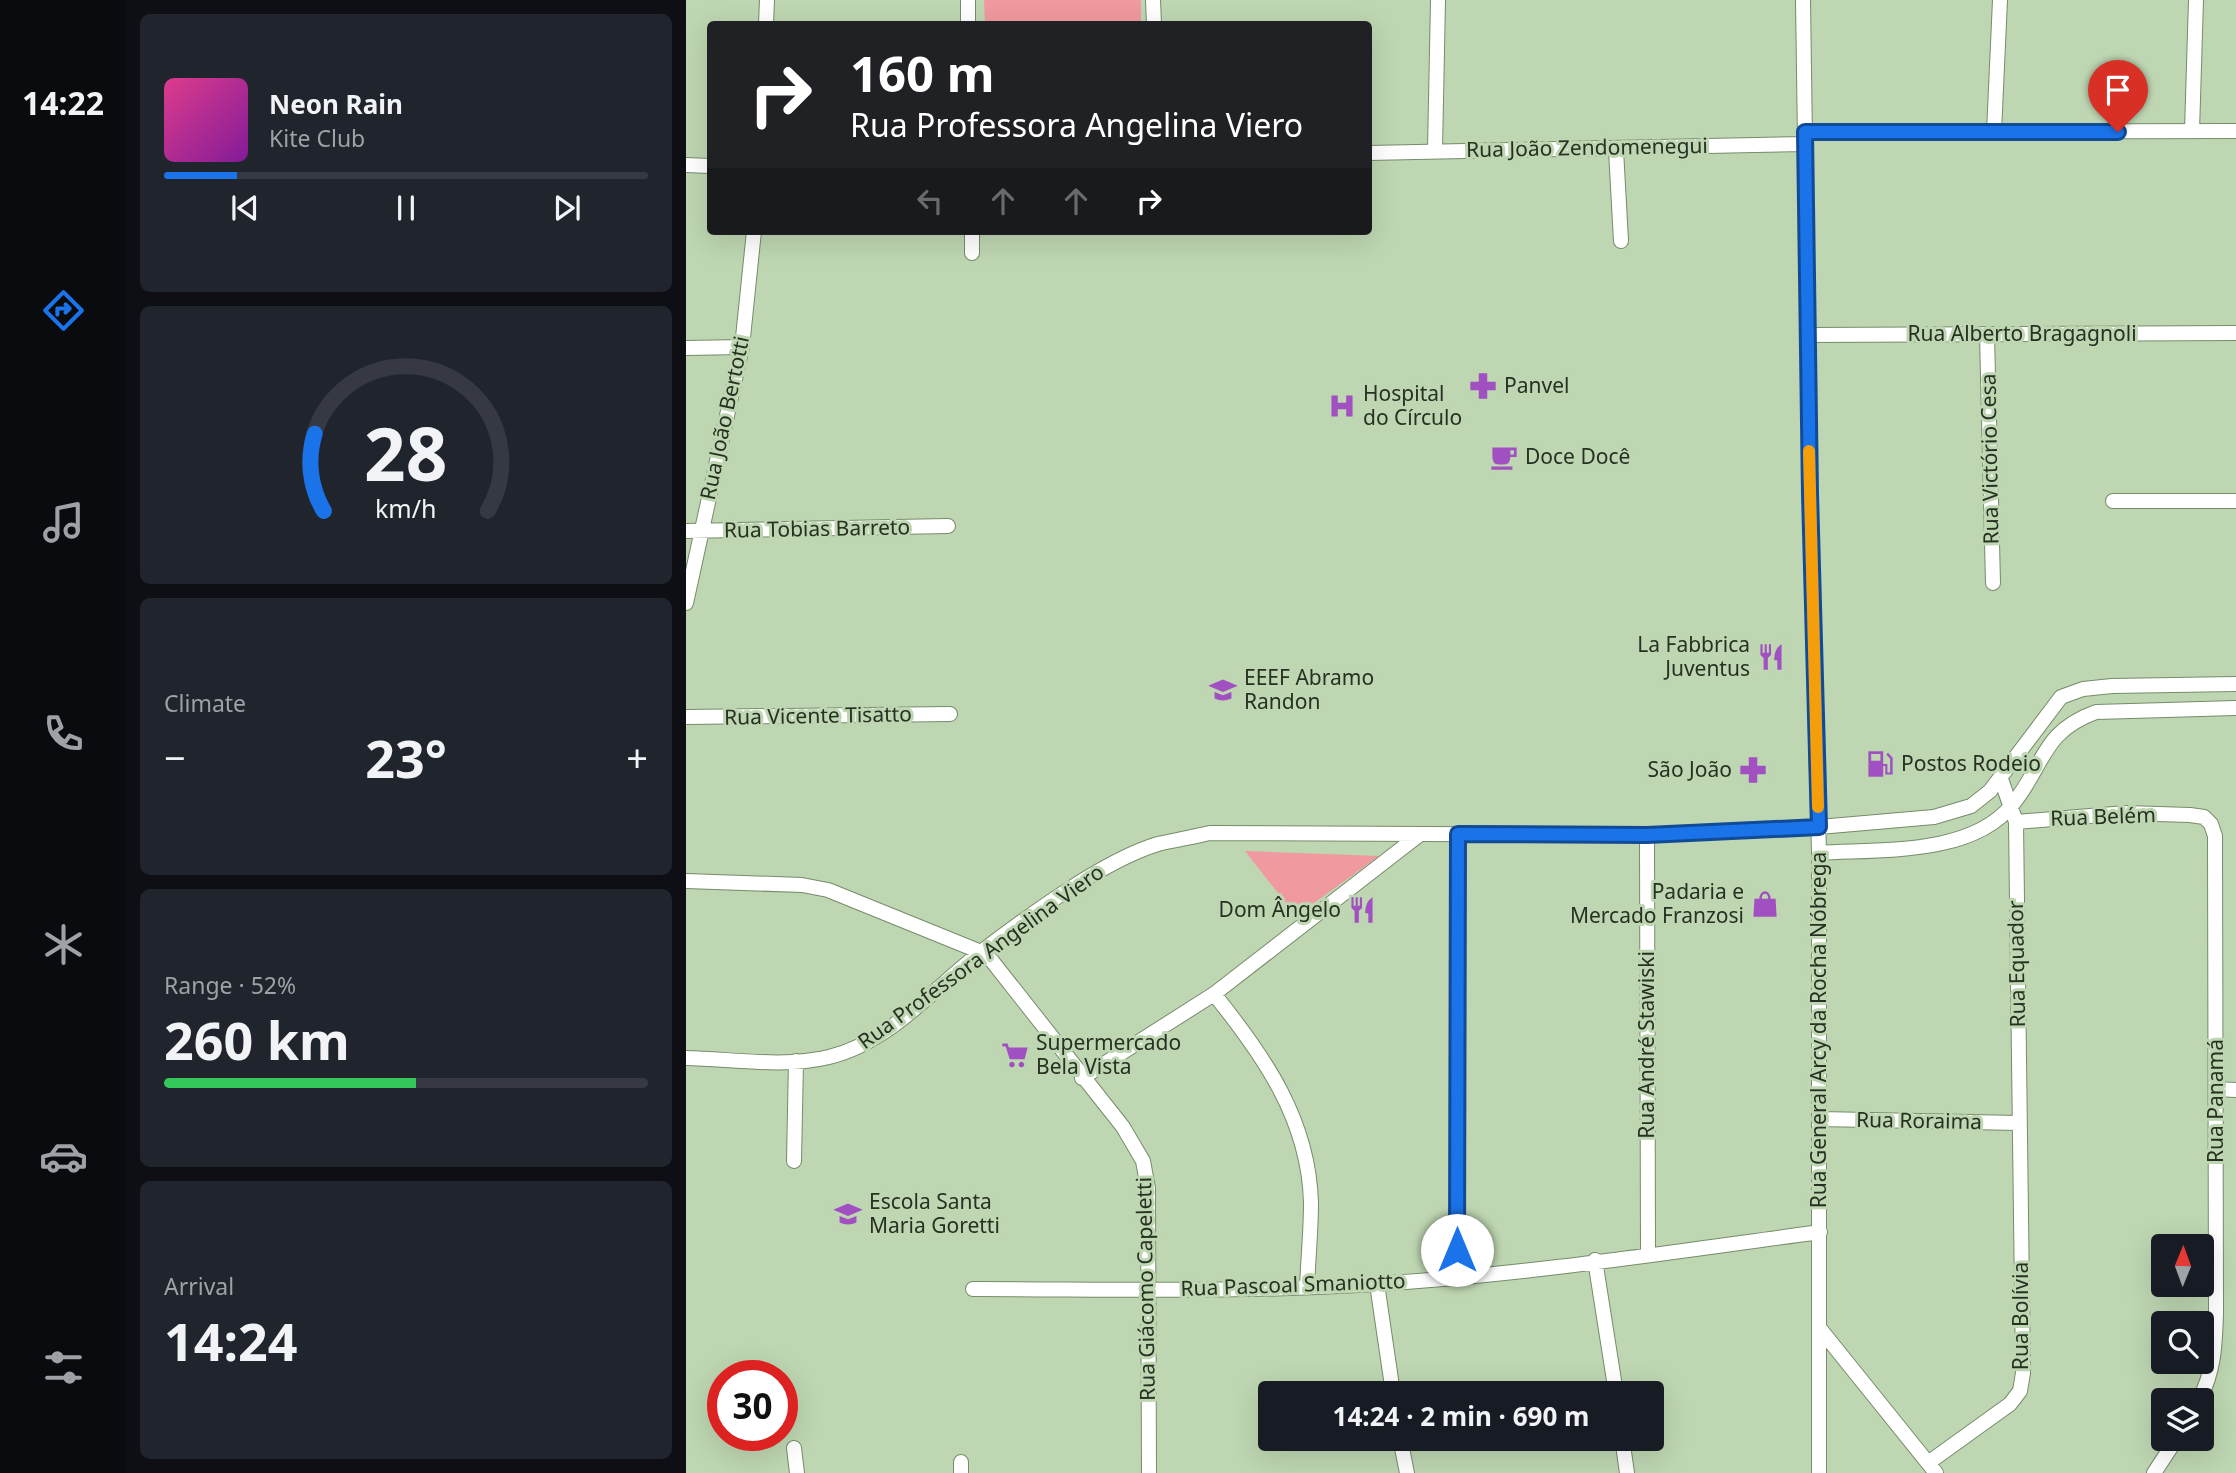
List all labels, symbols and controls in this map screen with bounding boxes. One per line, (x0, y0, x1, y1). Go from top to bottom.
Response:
text: 160 m (850, 40, 995, 106)
icon: right (735, 49, 826, 140)
pin (2088, 60, 2148, 132)
icon: arrive (2099, 71, 2137, 109)
text: 14:22 (22, 81, 104, 124)
text: Neon Rain (269, 86, 403, 122)
text: Rua Professora Angelina Viero (850, 103, 1303, 146)
text: Kite Club (269, 122, 365, 154)
street label: Rua João Zendomenegui (1466, 131, 1708, 163)
icon: left (911, 182, 949, 220)
icon: ahead (984, 182, 1022, 220)
icon: ahead (1057, 182, 1095, 220)
icon: right (1130, 182, 1168, 220)
icon: previous (226, 189, 264, 227)
icon: pause (387, 189, 425, 227)
icon: next (548, 189, 586, 227)
icon: directions (39, 286, 88, 335)
street label: Rua Alberto Bragagnoli (1907, 319, 2137, 347)
street label: Rua João Bertotti (693, 333, 755, 502)
pharmacy icon: Panvel (1468, 371, 1498, 401)
place label: Panvel (1504, 371, 1569, 399)
street label: Rua Victório Cesa (1974, 373, 2004, 545)
place label: Hospital do Círculo (1363, 379, 1462, 431)
hospital icon: Hospital do Círculo (1327, 391, 1357, 421)
text: 28 (364, 403, 448, 502)
cafe icon: Doce Docê (1489, 442, 1519, 472)
place label: Doce Docê (1525, 442, 1630, 470)
text: km/h (375, 490, 437, 524)
icon: music (39, 498, 88, 547)
street label: Rua Tobias Barreto (724, 512, 910, 544)
place label: La Fabbrica Juventus (1637, 630, 1750, 682)
restaurant icon: La Fabbrica Juventus (1756, 642, 1786, 672)
place label: EEEF Abramo Randon (1244, 663, 1374, 715)
school or university icon: EEEF Abramo Randon (1208, 675, 1238, 705)
text: Climate (164, 687, 246, 719)
street label: Rua Vicente Tisatto (724, 699, 912, 731)
icon: phone (39, 709, 88, 758)
text: 23° (365, 722, 447, 793)
text: − (164, 731, 186, 783)
text: + (626, 731, 648, 783)
fuel station icon: Postos Rodeio (1865, 749, 1895, 779)
place label: Postos Rodeio (1901, 749, 2041, 777)
place label: São João (1648, 755, 1732, 783)
pharmacy icon: São João (1738, 755, 1768, 785)
street label: Rua Belém (2050, 800, 2156, 832)
street label: Rua General Arcy da Rocha Nóbrega (1804, 852, 1832, 1208)
street label: Rua Professora Angelina Viero (852, 857, 1109, 1055)
place label: Padaria e Mercado Franzosi (1570, 877, 1744, 929)
shop icon: Padaria e Mercado Franzosi (1750, 889, 1780, 919)
place label: Dom Ângelo (1219, 895, 1341, 923)
restaurant icon: Dom Ângelo (1347, 895, 1377, 925)
street label: Rua Equador (2001, 900, 2031, 1028)
icon: climate (39, 920, 88, 969)
street label: Rua André Stawiski (1632, 951, 1660, 1139)
text: Range · 52% (164, 969, 296, 1001)
text: 260 km (164, 1004, 350, 1075)
place label: Supermercado Bela Vista (1036, 1028, 1181, 1080)
street label: Rua Panamá (2201, 1039, 2229, 1163)
supermarket icon: Supermercado Bela Vista (1000, 1040, 1030, 1070)
street label: Rua Roraima (1856, 1105, 1982, 1135)
icon: car (39, 1132, 88, 1181)
street label: Rua Giácomo Capeletti (1129, 1177, 1161, 1401)
place label: Escola Santa Maria Goretti (869, 1187, 1000, 1239)
school or university icon: Escola Santa Maria Goretti (833, 1199, 863, 1229)
position arrow (1420, 1213, 1494, 1287)
north arrow (2151, 1234, 2214, 1297)
map controls (2151, 1234, 2214, 1451)
street label: Rua Bolívia (2006, 1262, 2034, 1370)
street label: Rua Pascoal Smaniotto (1180, 1266, 1406, 1302)
text: Arrival (164, 1270, 234, 1302)
text: 14:24 (164, 1305, 298, 1376)
button: search (2151, 1311, 2214, 1374)
icon: filters (39, 1343, 88, 1392)
speed limit sign: 30 (707, 1360, 798, 1451)
button: layers (2151, 1388, 2214, 1451)
text: 14:24 · 2 min · 690 m (1333, 1398, 1589, 1434)

